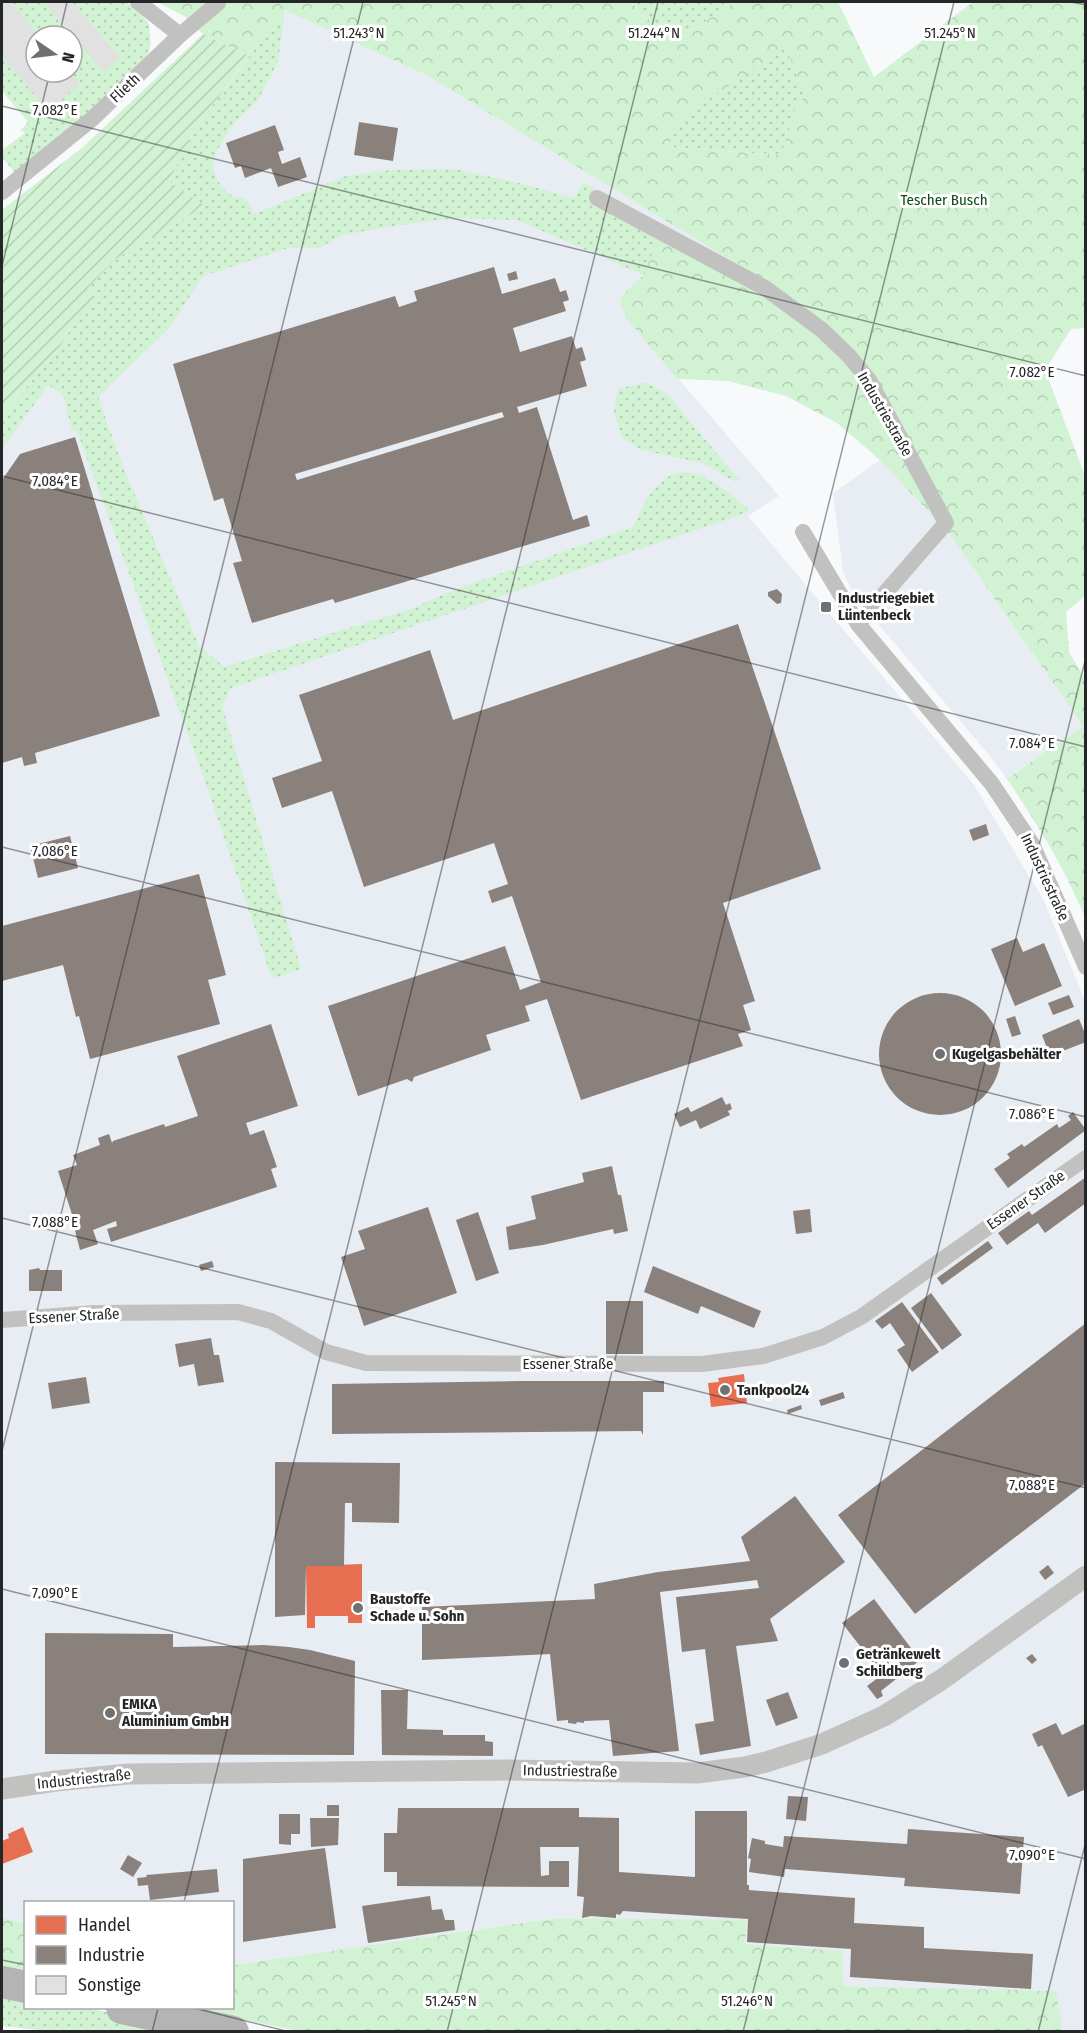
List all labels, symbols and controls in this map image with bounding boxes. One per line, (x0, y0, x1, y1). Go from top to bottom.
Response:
north arrow (24, 24, 84, 84)
text: 51.243°N (333, 24, 385, 42)
text: 51.244°N (628, 24, 680, 42)
text: 51.245°N (924, 24, 976, 42)
text: N (58, 51, 78, 64)
street label: Flieth (106, 70, 144, 106)
text: 7.082°E (33, 101, 77, 119)
park label: Tescher Busch (900, 191, 988, 209)
text: 7.082°E (1010, 363, 1054, 381)
street label: Industriestraße (854, 369, 916, 459)
text: 7.084°E (32, 472, 78, 490)
place label: Industriegebiet Lüntenbeck (838, 589, 935, 624)
marker: Industriegebiet Lüntenbeck (819, 600, 833, 614)
text: 7.084°E (1009, 734, 1055, 752)
street label: Industriestraße (1017, 830, 1073, 924)
text: 7.086°E (32, 842, 78, 860)
place label: Kugelgasbehälter (952, 1045, 1062, 1063)
marker: Kugelgasbehälter (933, 1047, 947, 1061)
text: 7.086°E (1009, 1105, 1055, 1123)
street label: Essener Straße (984, 1167, 1068, 1233)
text: 7.088°E (32, 1213, 78, 1231)
street label: Essener Straße (28, 1305, 120, 1327)
street label: Essener Straße (522, 1355, 614, 1373)
place label: Tankpool24 (737, 1381, 809, 1399)
marker: Tankpool24 (718, 1383, 732, 1397)
text: 7.088°E (1009, 1476, 1055, 1494)
text: 7.090°E (32, 1584, 78, 1602)
place label: Baustoffe Schade u. Sohn (370, 1590, 465, 1625)
marker: Baustoffe Schade u. Sohn (351, 1601, 365, 1615)
place label: Getränkewelt Schildberg (856, 1645, 941, 1680)
marker: Getränkewelt Schildberg (837, 1656, 851, 1670)
place label: EMKA Aluminium GmbH (121, 1695, 229, 1730)
marker: EMKA Aluminium GmbH (103, 1706, 117, 1720)
street label: Industriestraße (523, 1761, 617, 1781)
street label: Industriestraße (36, 1765, 132, 1793)
text: 7.090°E (1009, 1846, 1055, 1864)
legend (24, 1901, 234, 2009)
text: Handel (78, 1914, 131, 1936)
text: Industrie (78, 1944, 145, 1966)
text: Sonstige (78, 1974, 141, 1996)
text: 51.245°N (425, 1992, 477, 2010)
text: 51.246°N (721, 1992, 773, 2010)

